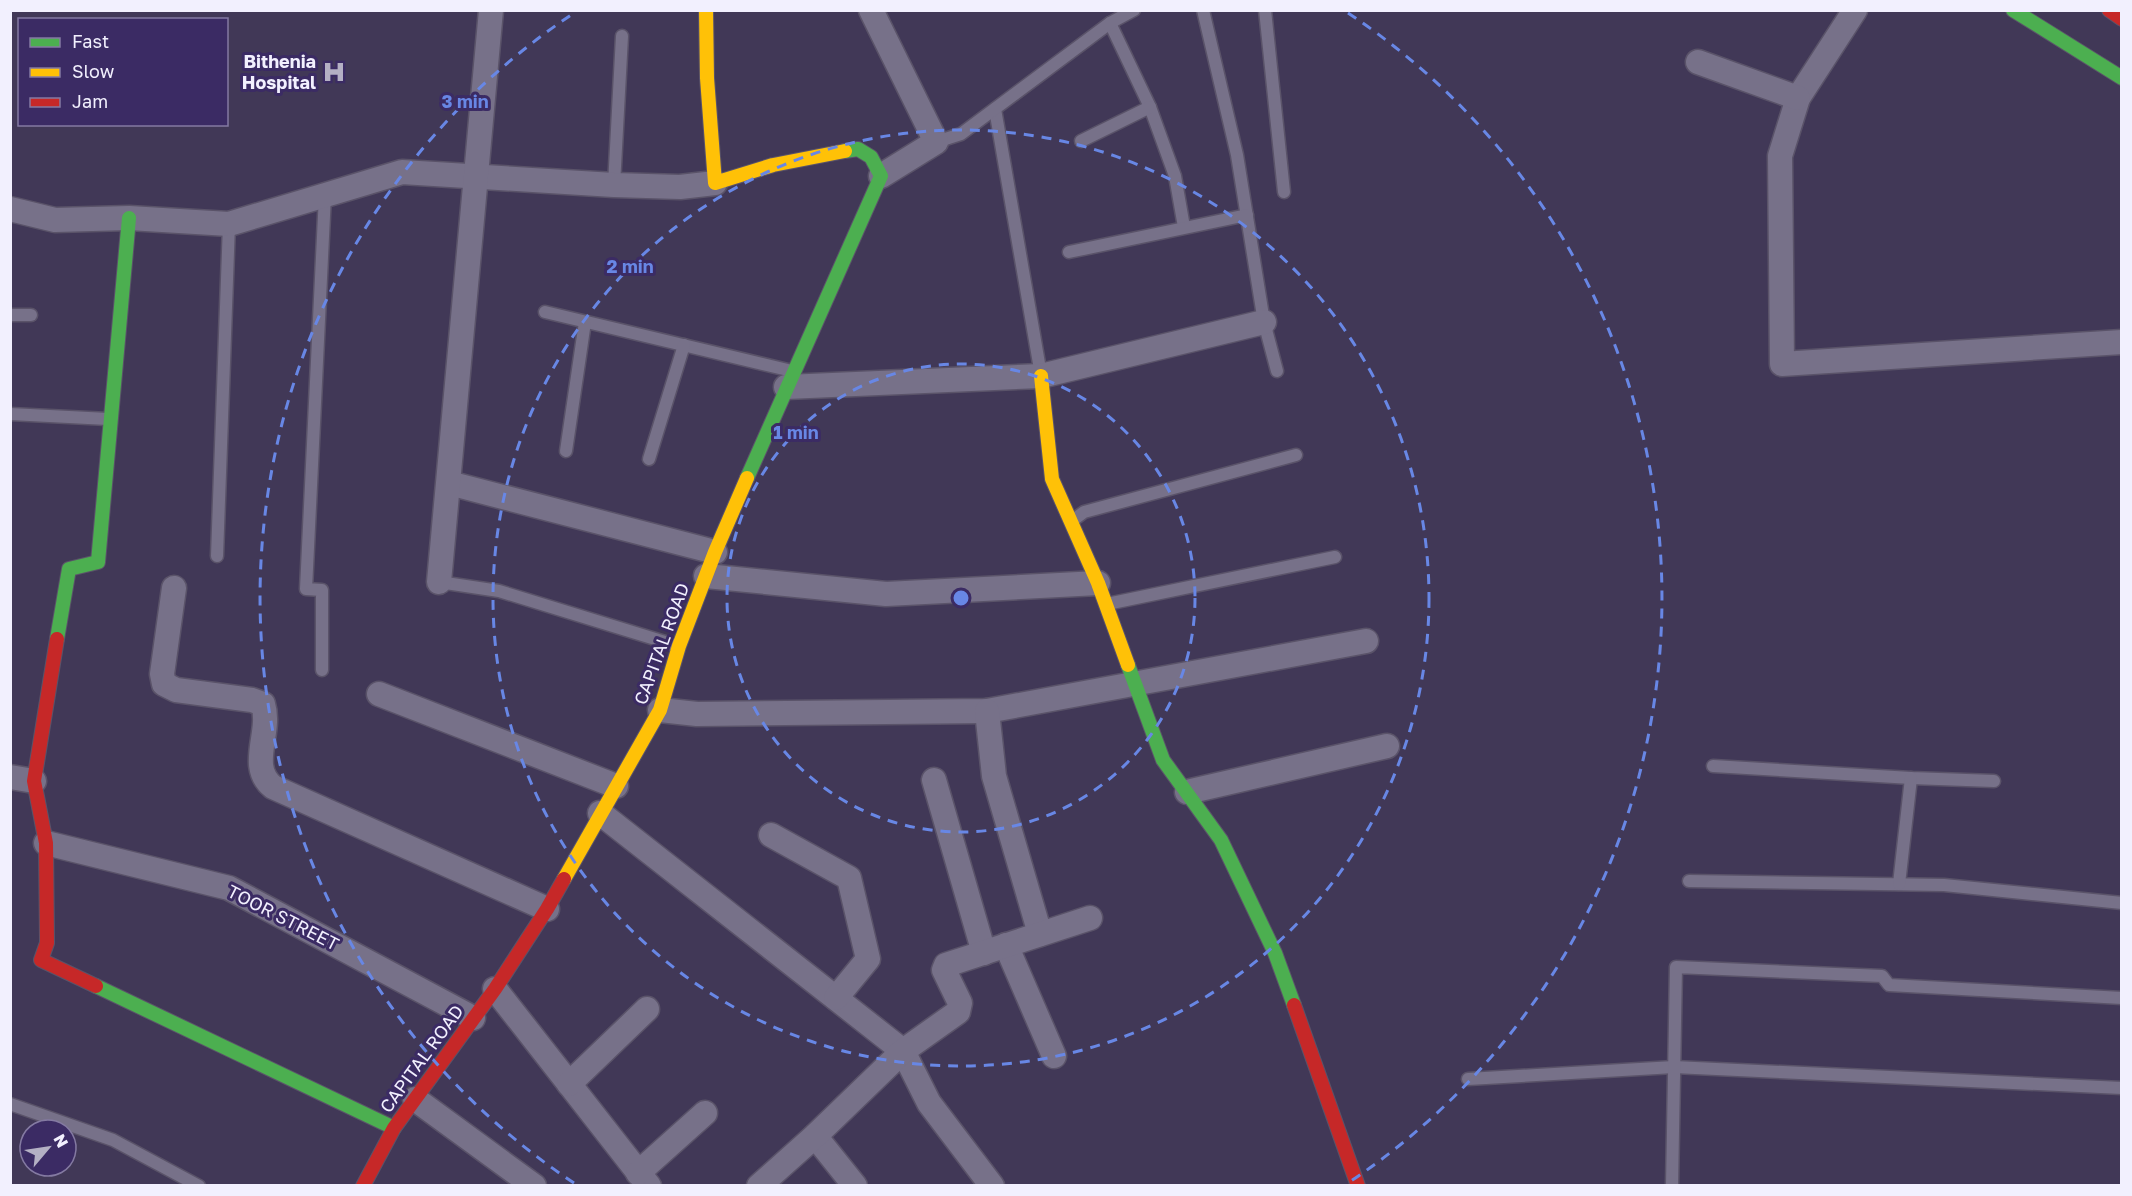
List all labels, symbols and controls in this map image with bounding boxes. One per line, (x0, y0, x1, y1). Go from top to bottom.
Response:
legend (18, 18, 228, 126)
text: Fast (72, 30, 109, 52)
place label: Bithenia Hospital (242, 50, 316, 93)
hospital icon: Bithenia Hospital (321, 59, 347, 85)
text: Slow (72, 60, 115, 82)
text: Jam (72, 90, 108, 112)
text: 3 min (441, 90, 489, 112)
text: 2 min (606, 255, 654, 277)
text: 1 min (773, 421, 819, 443)
street label: CAPITAL ROAD (629, 580, 693, 707)
centre of rings (951, 588, 971, 608)
street label: TOOR STREET (224, 880, 343, 955)
street label: CAPITAL ROAD (375, 1000, 468, 1117)
north arrow (18, 1118, 78, 1178)
text: N (49, 1131, 73, 1151)

